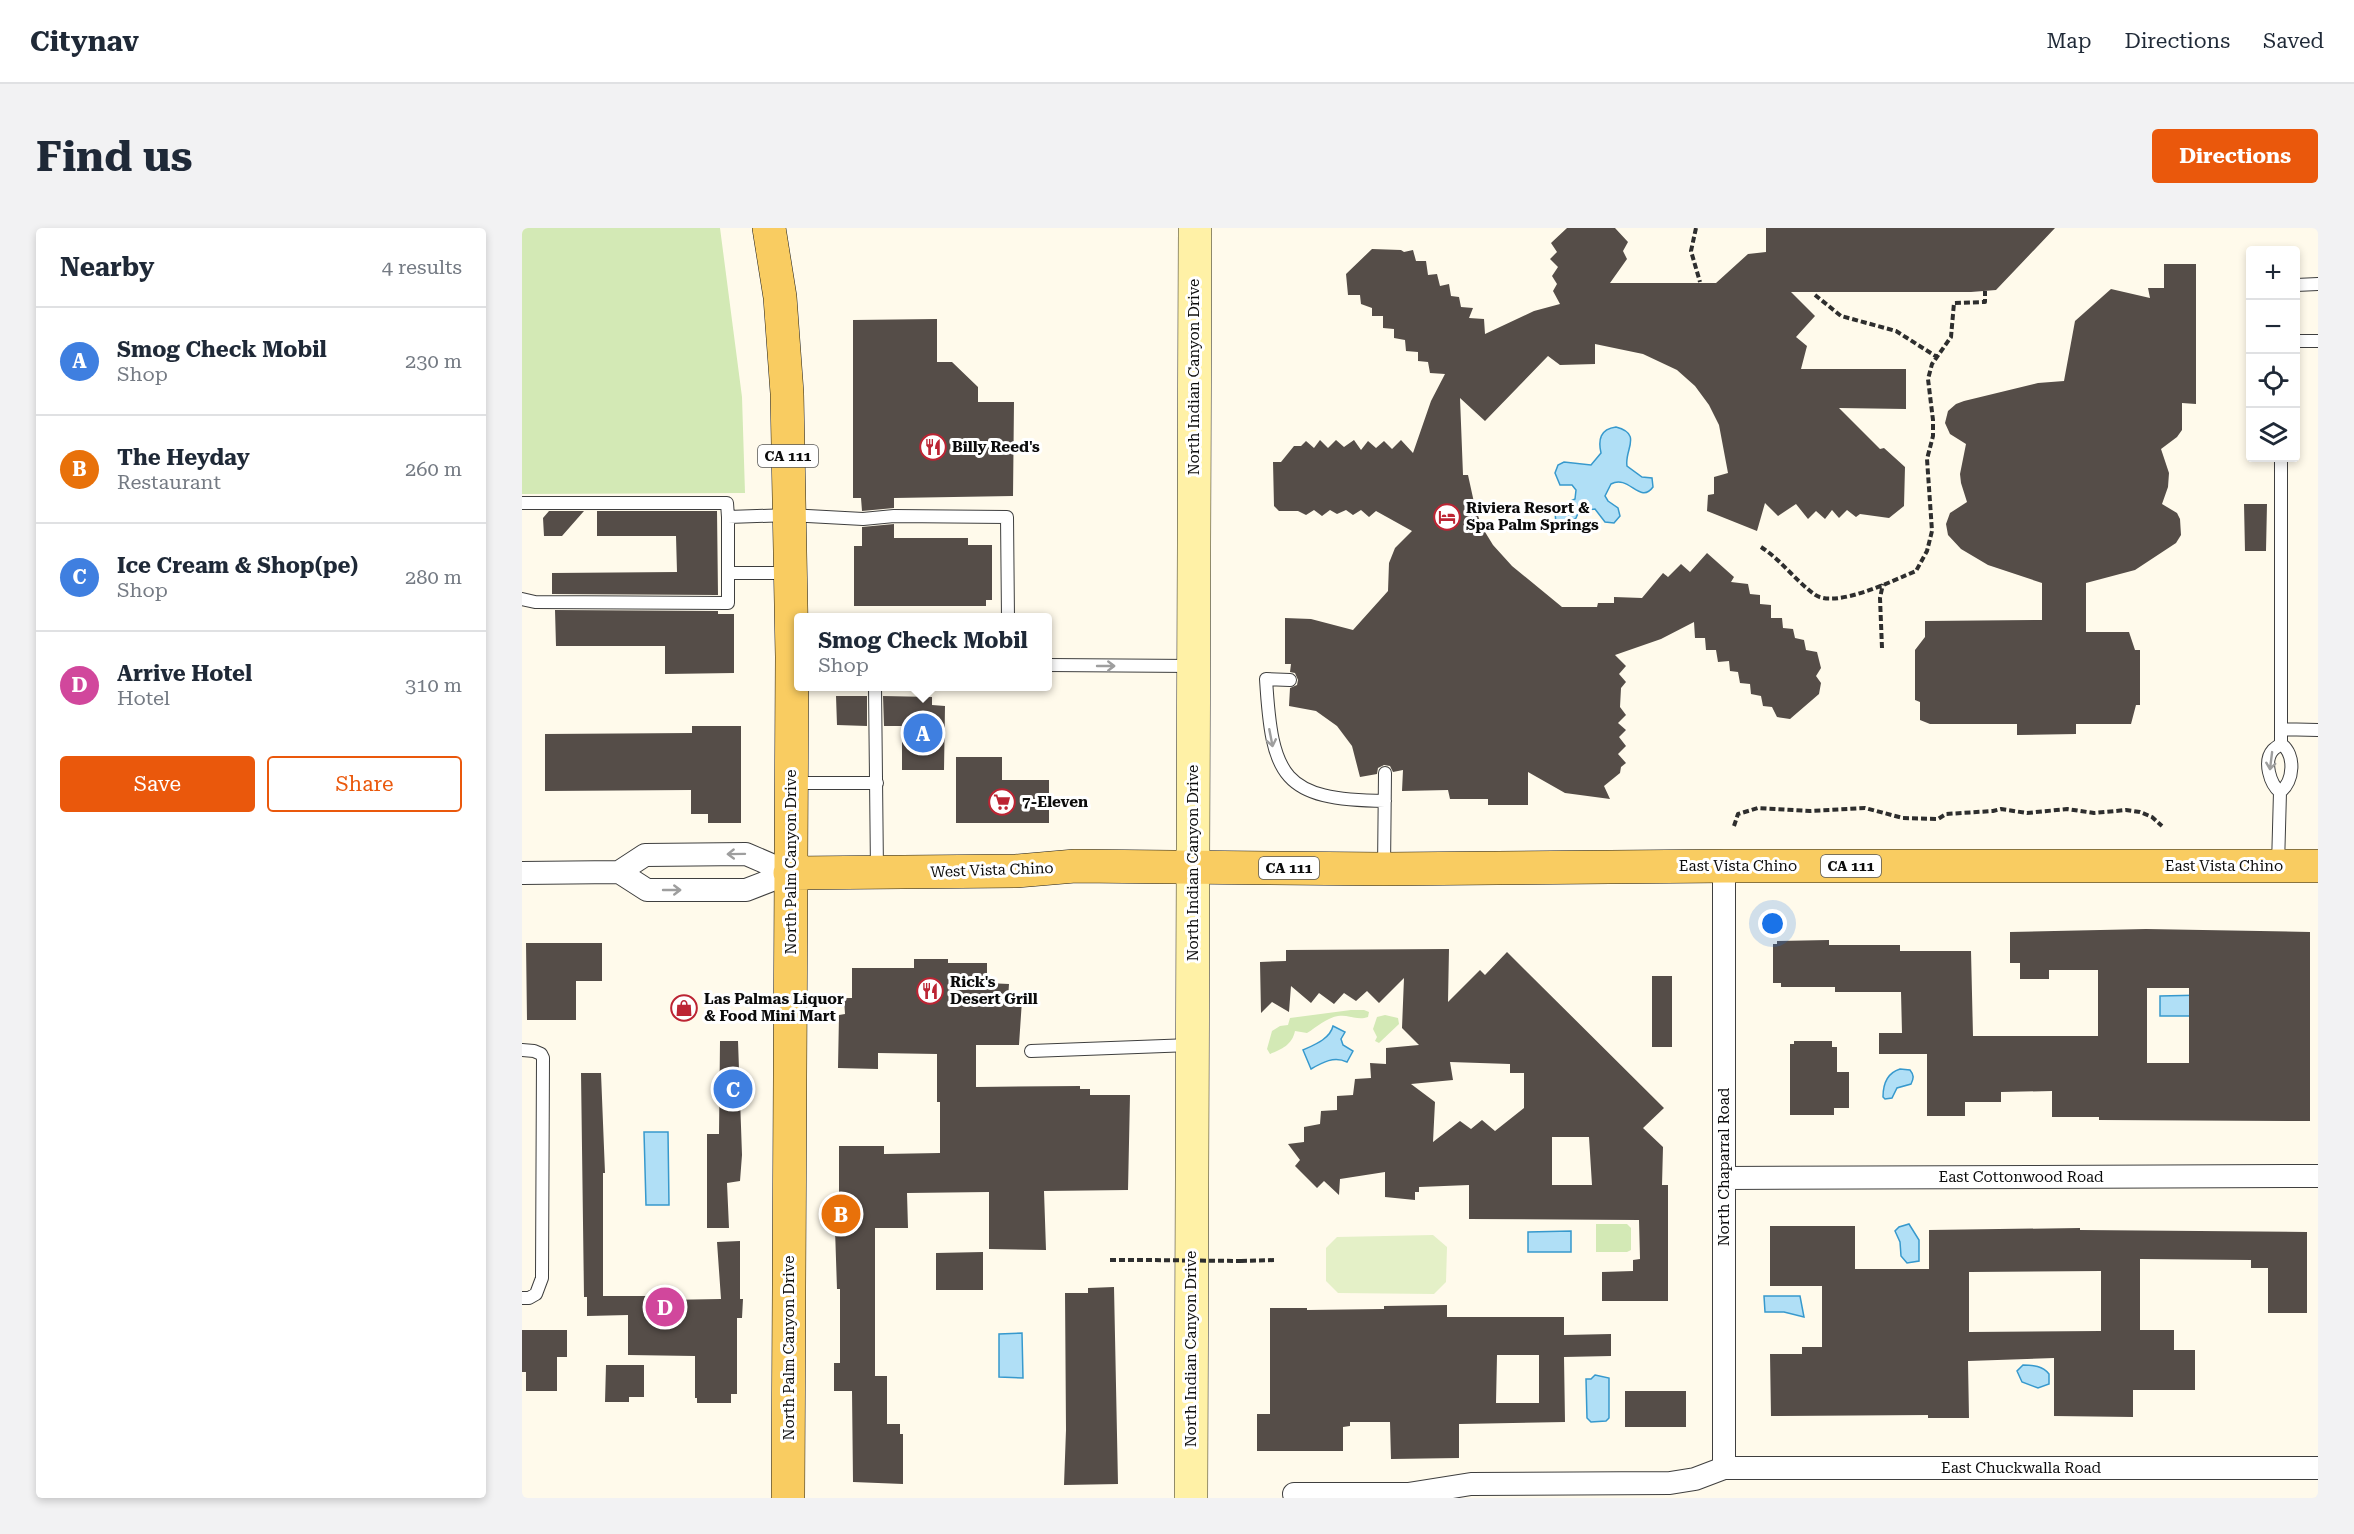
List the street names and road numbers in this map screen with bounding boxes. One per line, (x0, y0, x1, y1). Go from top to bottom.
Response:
street label: North Indian Canyon Drive (1185, 279, 1203, 475)
road number: CA 111 (758, 445, 818, 467)
street label: North Indian Canyon Drive (1184, 765, 1202, 961)
street label: North Palm Canyon Drive (782, 770, 800, 954)
road number: CA 111 (1821, 855, 1881, 877)
road number: CA 111 (1259, 857, 1319, 879)
street label: East Vista Chino (1679, 857, 1797, 875)
street label: East Vista Chino (2165, 857, 2283, 875)
street label: West Vista Chino (930, 859, 1054, 881)
street label: North Chaparral Road (1715, 1087, 1733, 1246)
street label: East Cottonwood Road (1938, 1168, 2104, 1186)
street label: North Indian Canyon Drive (1182, 1251, 1200, 1447)
street label: North Palm Canyon Drive (780, 1256, 798, 1440)
street label: East Chuckwalla Road (1941, 1459, 2101, 1477)

